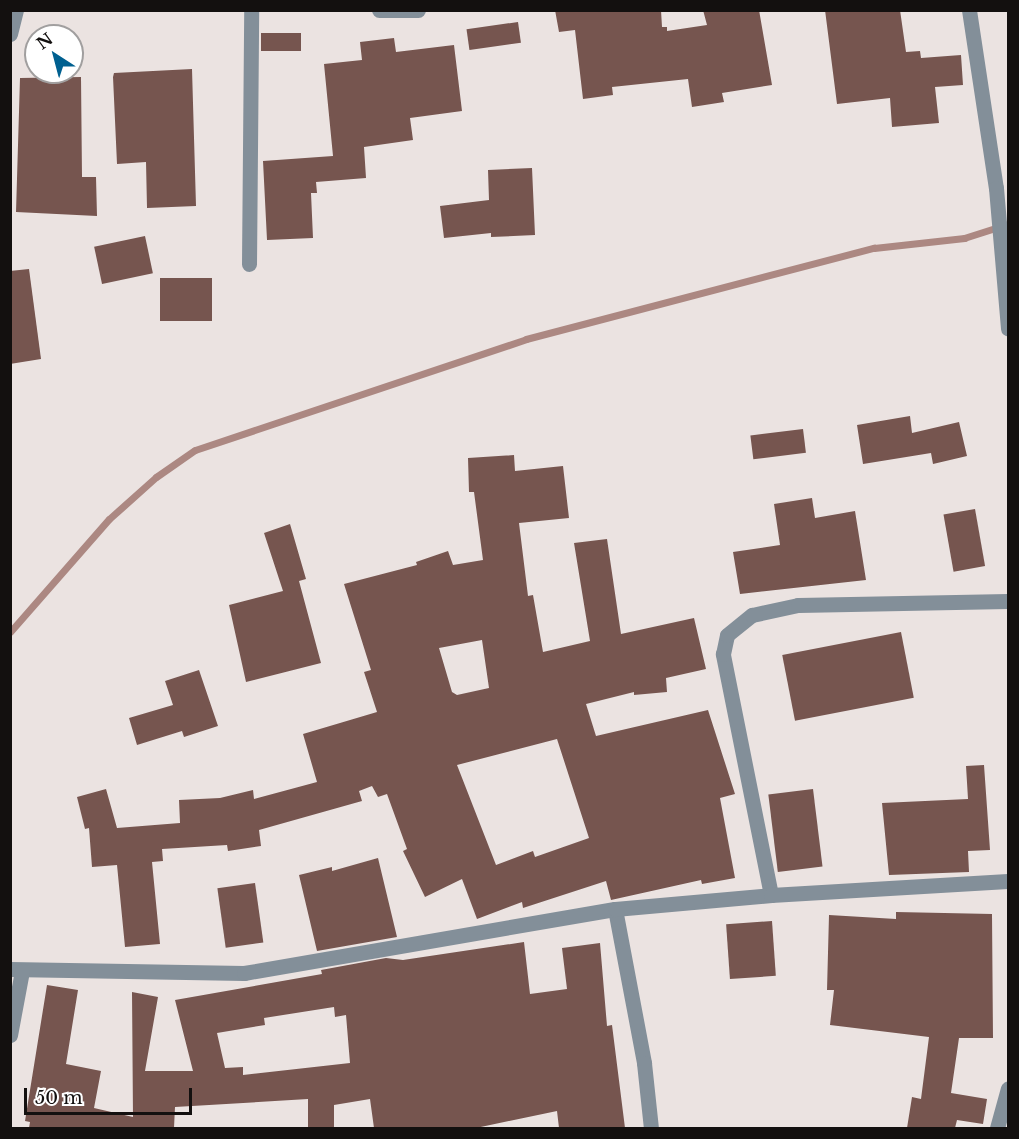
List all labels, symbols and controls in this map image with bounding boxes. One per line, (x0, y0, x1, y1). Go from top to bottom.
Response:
north arrow (24, 24, 84, 84)
text: N (33, 29, 57, 54)
scale bar (27, 1076, 195, 1114)
text: 50 m (35, 1087, 83, 1109)

